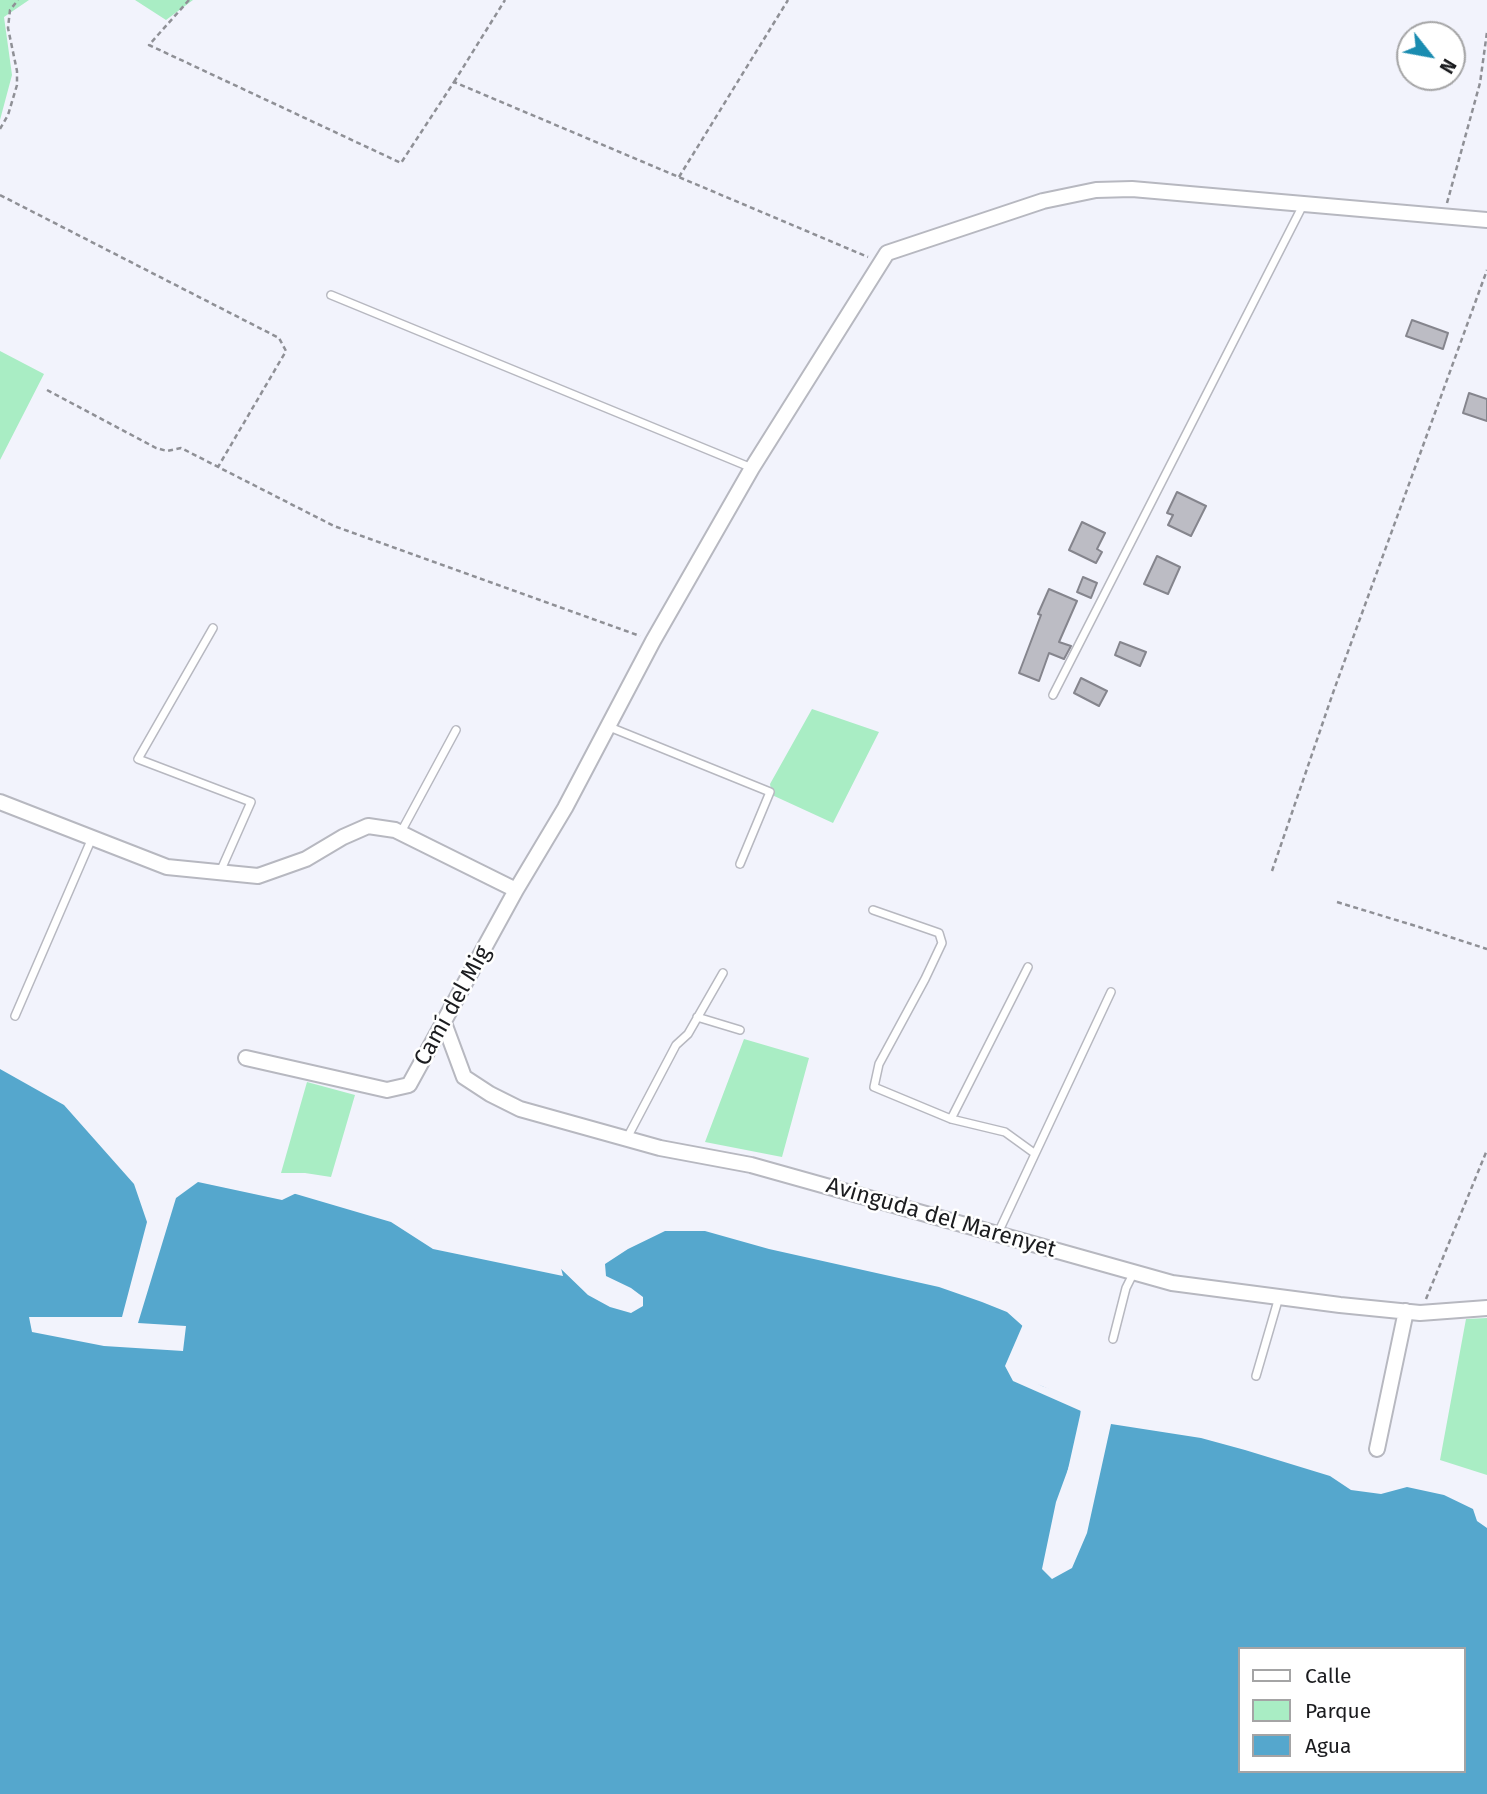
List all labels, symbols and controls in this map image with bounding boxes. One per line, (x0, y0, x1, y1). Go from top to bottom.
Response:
north arrow (1396, 21, 1466, 91)
text: N (1435, 55, 1461, 77)
street label: Camí del Mig (409, 941, 497, 1071)
street label: Avinguda del Marenyet (823, 1172, 1059, 1264)
legend (1238, 1647, 1466, 1773)
text: Calle (1305, 1663, 1351, 1689)
text: Parque (1305, 1698, 1371, 1724)
text: Agua (1305, 1733, 1351, 1759)

